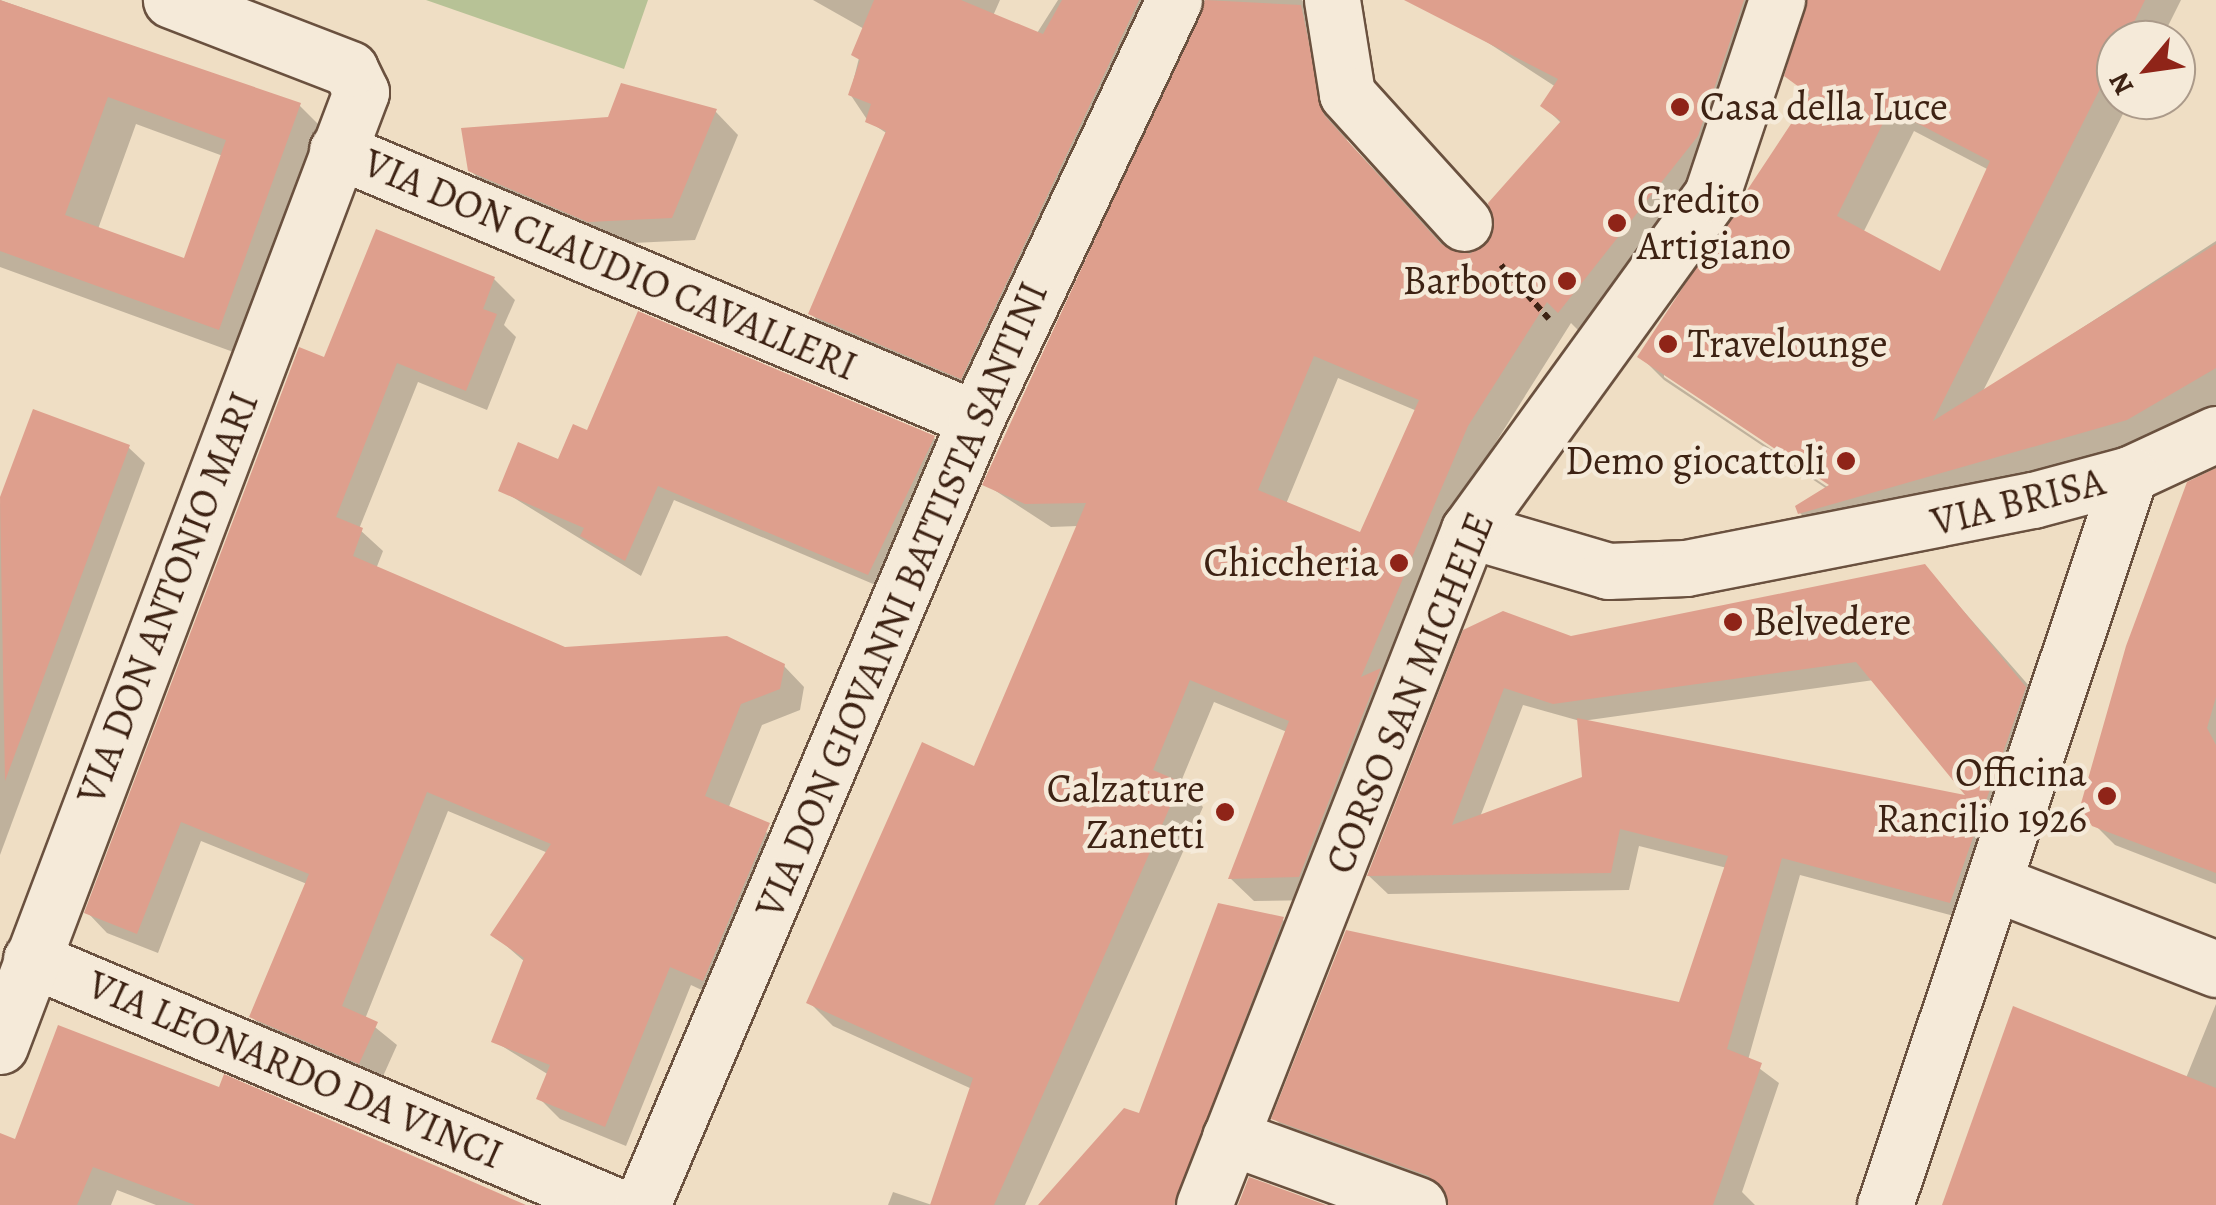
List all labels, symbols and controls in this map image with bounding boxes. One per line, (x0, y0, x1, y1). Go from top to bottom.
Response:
north arrow (2096, 20, 2196, 120)
text: N (2100, 65, 2143, 102)
place label: Casa della Luce (1700, 83, 1948, 131)
marker: Casa della Luce (1669, 96, 1691, 118)
street label: VIA DON CLAUDIO CAVALLERI (356, 139, 864, 391)
place label: Credito Artigiano (1637, 176, 1791, 270)
marker: Credito Artigiano (1606, 212, 1628, 234)
place label: Barbotto (1403, 257, 1547, 305)
marker: Barbotto (1556, 270, 1578, 292)
street label: VIA DON GIOVANNI BATTISTA SANTINI (746, 275, 1058, 925)
place label: Travelounge (1688, 320, 1888, 368)
marker: Travelounge (1657, 333, 1679, 355)
street label: VIA DON ANTONIO MARI (67, 385, 269, 811)
place label: Demo giocattoli (1565, 437, 1826, 485)
marker: Demo giocattoli (1835, 450, 1857, 472)
street label: VIA BRISA (1926, 457, 2110, 547)
street label: CORSO SAN MICHELE (1316, 506, 1504, 880)
place label: Chiccheria (1203, 539, 1379, 587)
marker: Chiccheria (1388, 552, 1410, 574)
place label: Belvedere (1753, 598, 1911, 646)
marker: Belvedere (1722, 611, 1744, 633)
place label: Officina Rancilio 1926 (1876, 749, 2087, 843)
place label: Calzature Zanetti (1047, 765, 1205, 859)
marker: Officina Rancilio 1926 (2096, 785, 2118, 807)
marker: Calzature Zanetti (1214, 801, 1236, 823)
street label: VIA LEONARDO DA VINCI (80, 961, 510, 1179)

